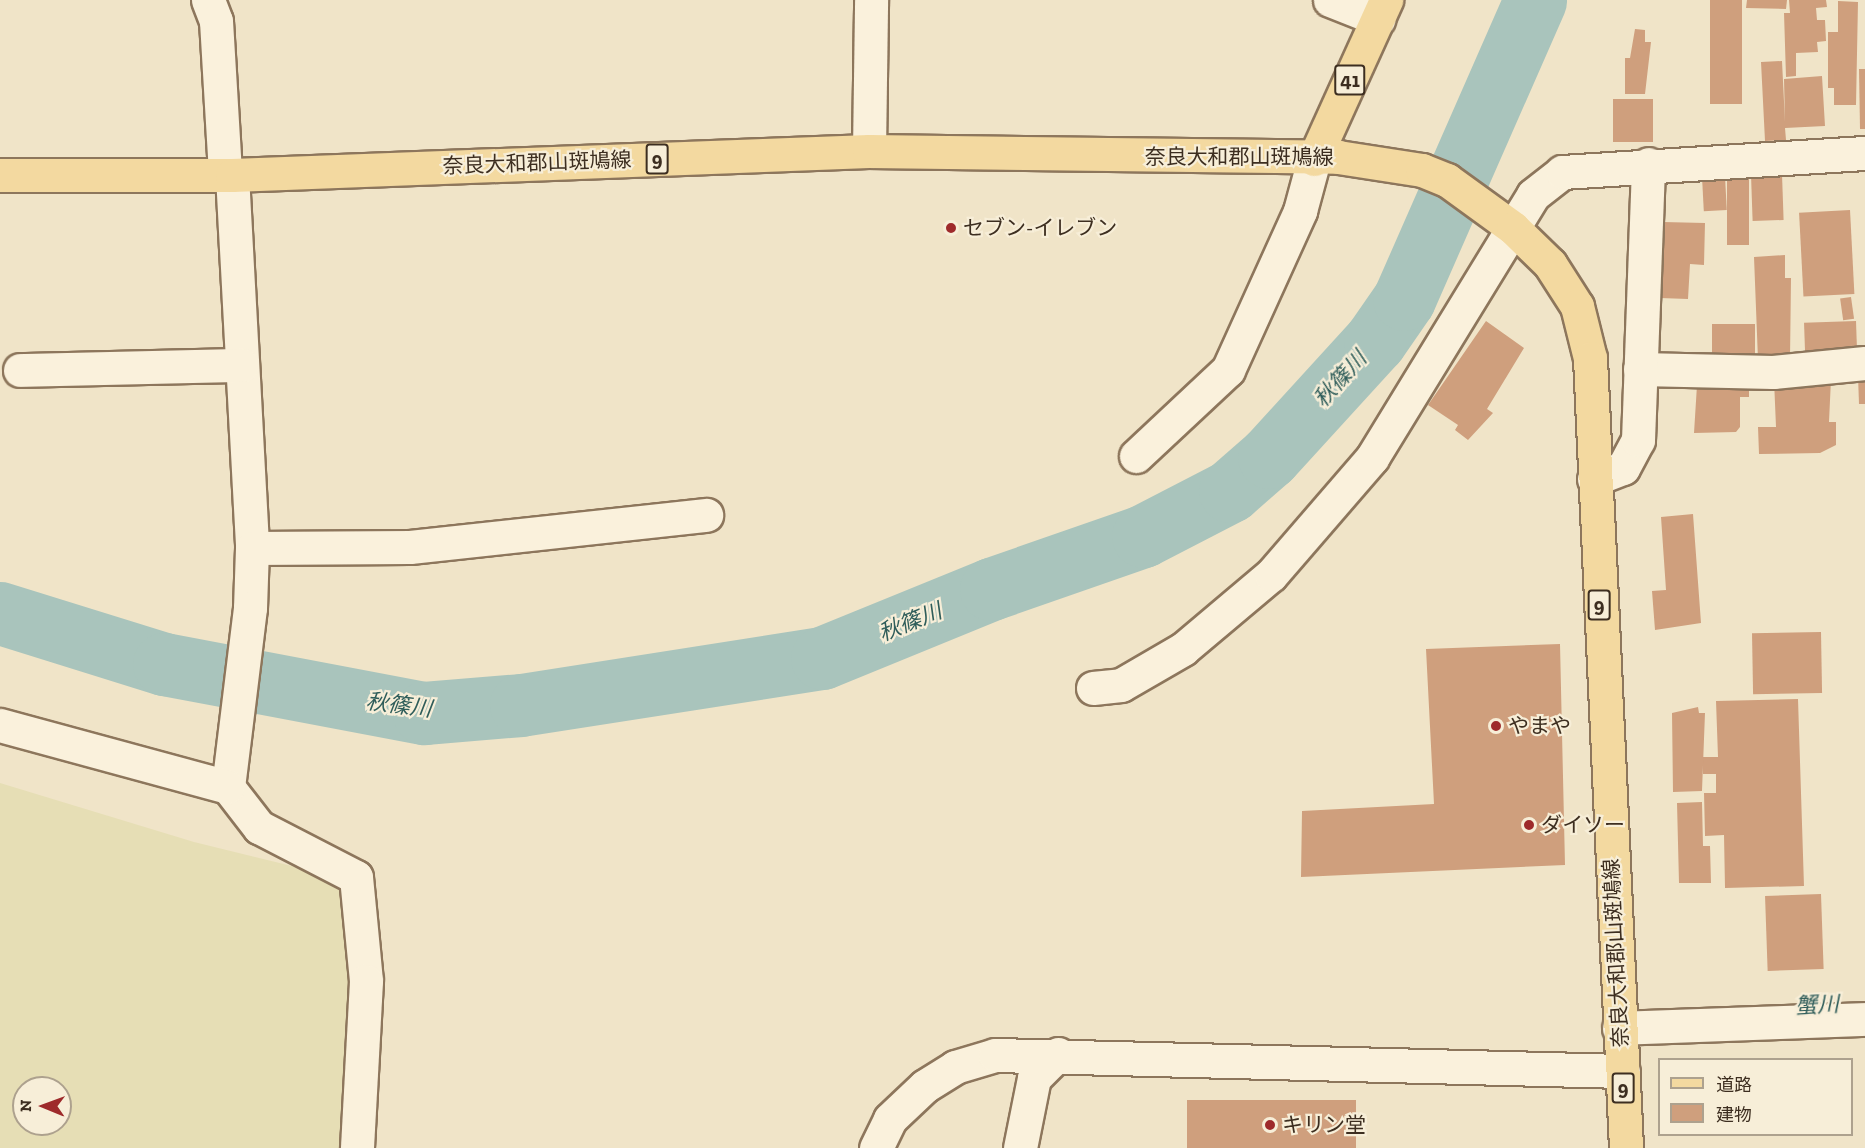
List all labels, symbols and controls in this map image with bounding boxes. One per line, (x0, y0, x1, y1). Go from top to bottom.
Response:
road number: 41 (1334, 63, 1366, 97)
road number: 9 (645, 142, 669, 176)
street label: 奈良大和郡山斑鳩線 (1145, 144, 1333, 170)
street label: 奈良大和郡山斑鳩線 (442, 147, 632, 179)
place label: セブン-イレブン (963, 215, 1117, 241)
marker: セブン-イレブン (944, 221, 958, 235)
water label: 秋篠川 (1308, 346, 1372, 412)
road number: 9 (1587, 588, 1611, 622)
water label: 秋篠川 (874, 597, 946, 647)
water label: 秋篠川 (365, 688, 433, 722)
place label: やまや (1508, 713, 1571, 739)
marker: やまや (1489, 719, 1503, 733)
place label: ダイソー (1541, 812, 1625, 838)
marker: ダイソー (1522, 818, 1536, 832)
street label: 奈良大和郡山斑鳩線 (1598, 858, 1634, 1048)
water label: 蟹川 (1794, 991, 1840, 1019)
legend (1658, 1058, 1853, 1136)
road number: 9 (1611, 1071, 1635, 1105)
text: 道路 (1716, 1074, 1752, 1096)
north arrow (12, 1076, 72, 1136)
text: N (16, 1099, 35, 1112)
text: 建物 (1716, 1104, 1752, 1126)
place label: キリン堂 (1282, 1112, 1366, 1138)
marker: キリン堂 (1263, 1118, 1277, 1132)

